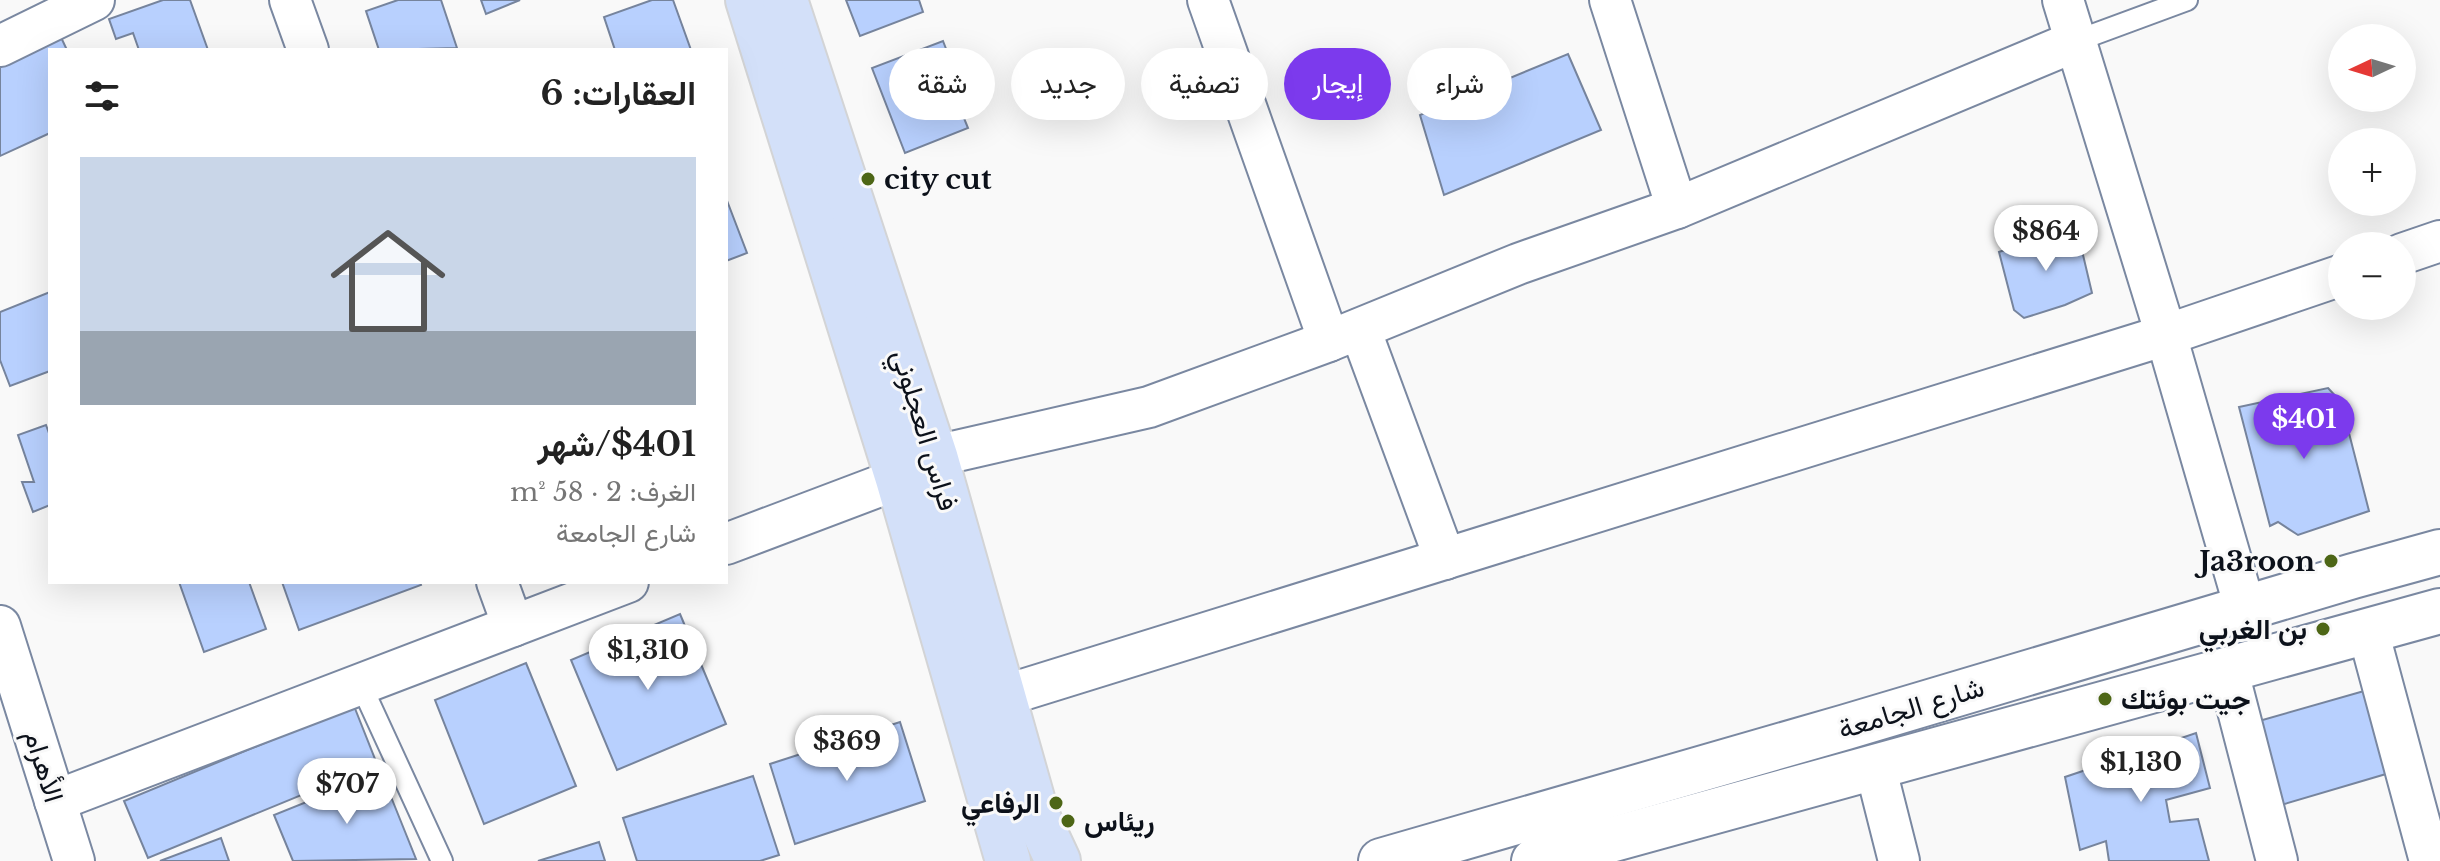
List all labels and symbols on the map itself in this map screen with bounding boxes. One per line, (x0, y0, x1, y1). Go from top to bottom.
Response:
north arrow (2328, 24, 2416, 112)
place label: city cut (884, 162, 992, 197)
marker: city cut (859, 170, 877, 188)
pin: $864 (1999, 205, 2093, 273)
street label: فراس العجلوني (879, 345, 966, 516)
pin: $401 (2257, 393, 2351, 461)
place label: Ja3roon (2194, 544, 2315, 579)
marker: Ja3roon (2322, 552, 2340, 570)
place label: بن الغربي (2199, 612, 2307, 653)
marker: بن الغربي (2314, 620, 2332, 638)
pin: $1,310 (583, 624, 713, 692)
street label: شارع الجامعة (1834, 669, 1989, 748)
place label: جيت بوئتك (2121, 682, 2250, 717)
marker: جيت بوئتك (2096, 690, 2114, 708)
pin: $369 (800, 715, 894, 783)
street label: الأهرام (16, 726, 72, 807)
pin: $1,130 (2076, 736, 2206, 804)
pin: $707 (300, 758, 394, 826)
place label: الرفاعي (961, 786, 1040, 827)
marker: الرفاعي (1047, 794, 1065, 812)
place label: ريئاس (1084, 804, 1155, 839)
marker: ريئاس (1059, 812, 1077, 830)

